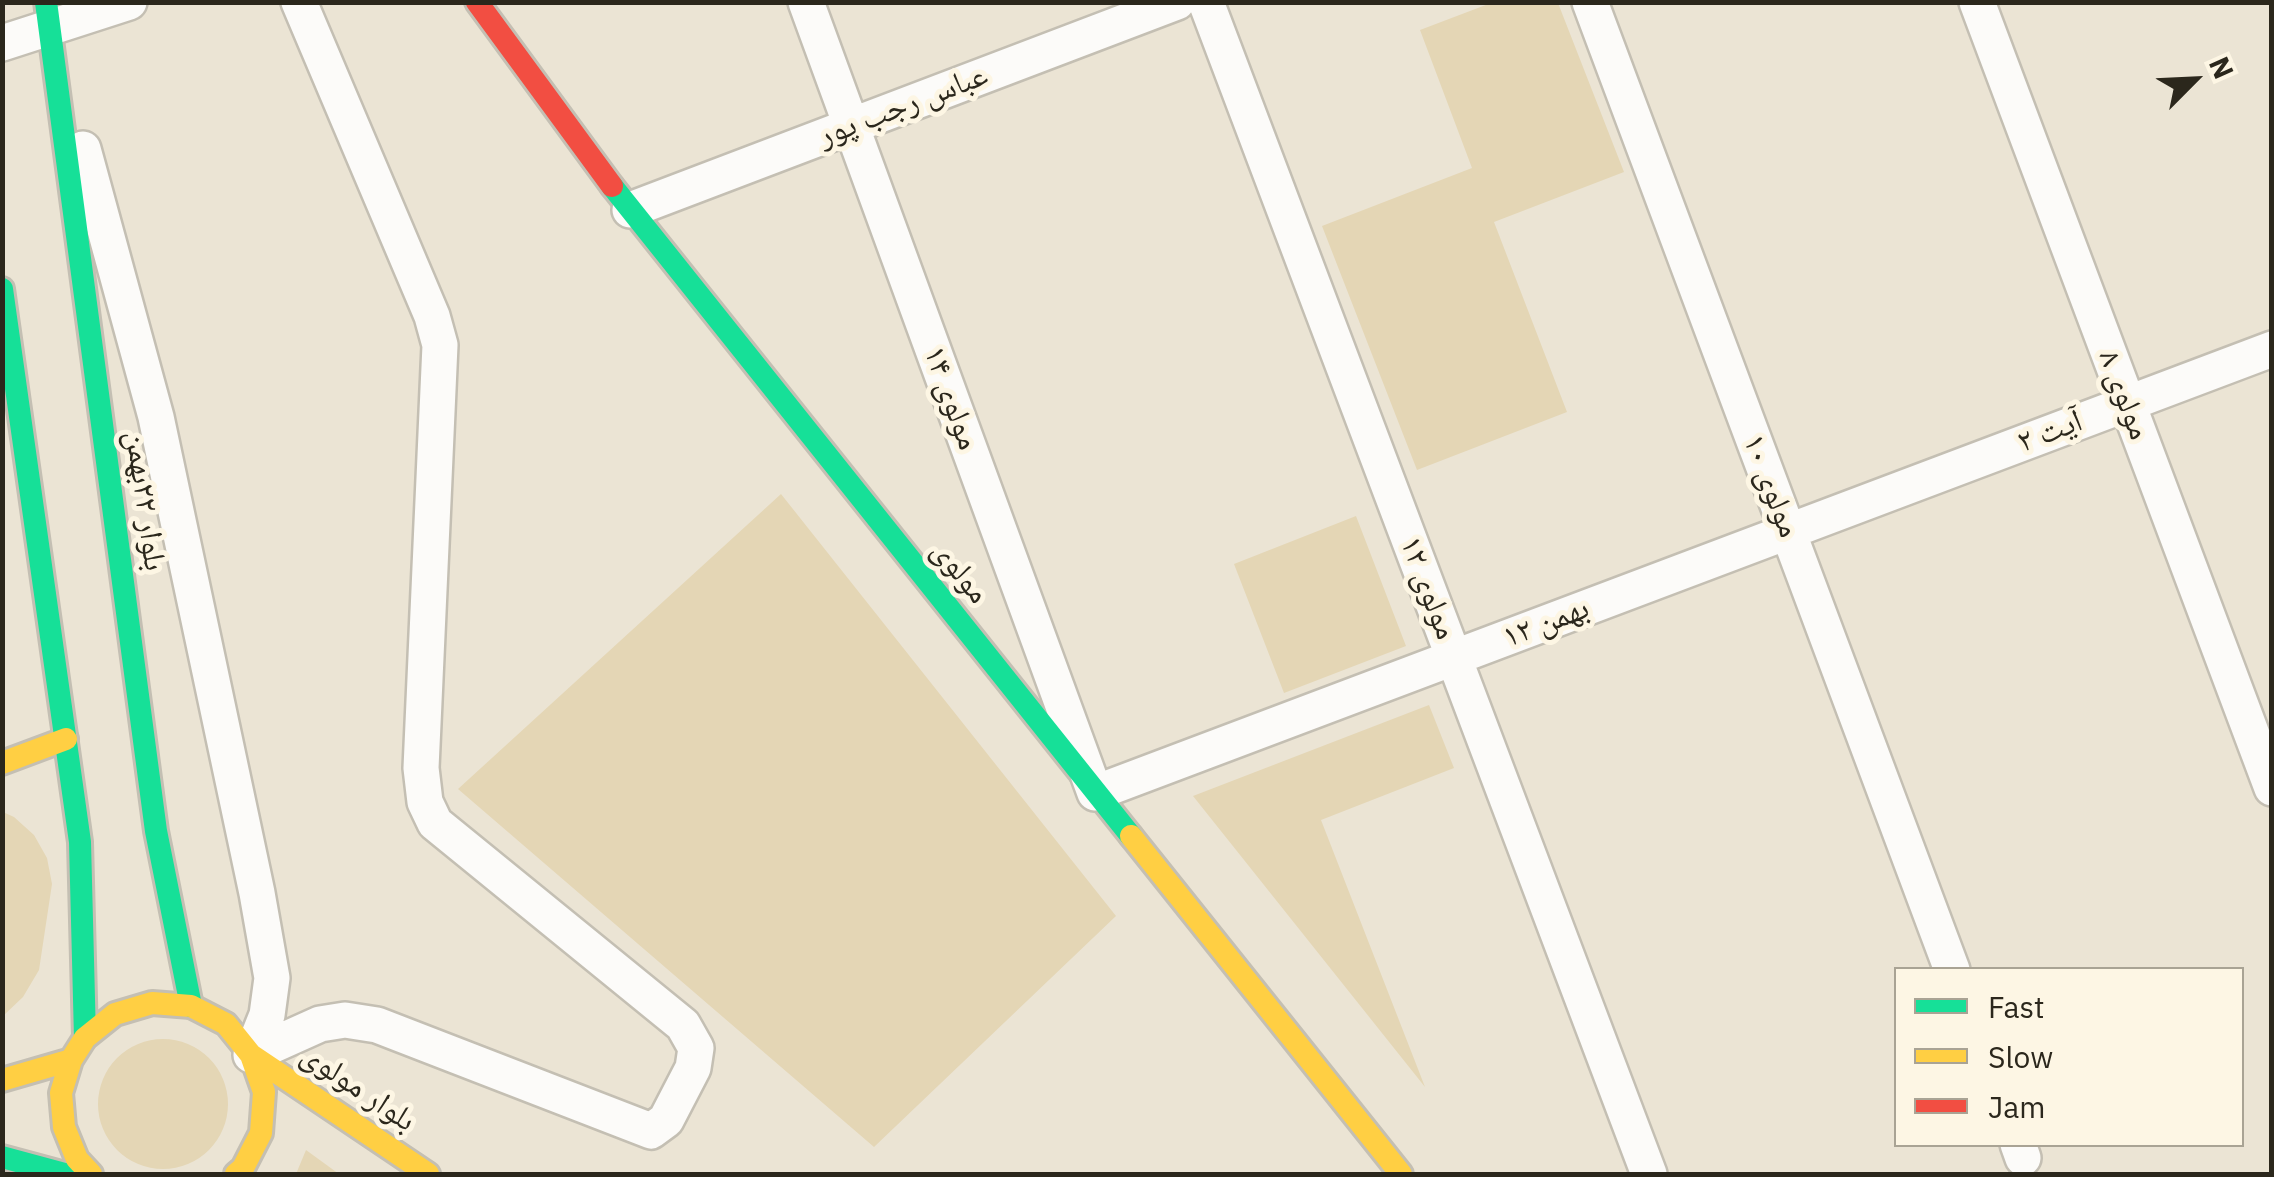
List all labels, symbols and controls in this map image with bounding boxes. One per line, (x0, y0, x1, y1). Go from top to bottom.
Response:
north arrow (2144, 30, 2244, 130)
text: N (2201, 51, 2243, 84)
street label: عباس رجب پور (813, 56, 993, 156)
street label: مولوی ۱۴ (915, 341, 987, 455)
street label: مولوی ۸ (2089, 345, 2159, 445)
street label: آیت ۲ (2012, 402, 2088, 462)
street label: بلوار ۲۲بهمن (116, 429, 174, 573)
street label: مولوی ۱۰ (1734, 429, 1808, 543)
street label: مولوی ۱۲ (1391, 531, 1465, 645)
street label: مولوی (923, 532, 997, 612)
street label: بهمن ۱۲ (1497, 589, 1595, 657)
legend (1894, 967, 2244, 1147)
text: Fast (1988, 987, 2045, 1026)
street label: بلوار مولوی (293, 1036, 423, 1140)
text: Slow (1988, 1037, 2053, 1076)
text: Jam (1988, 1087, 2046, 1126)

